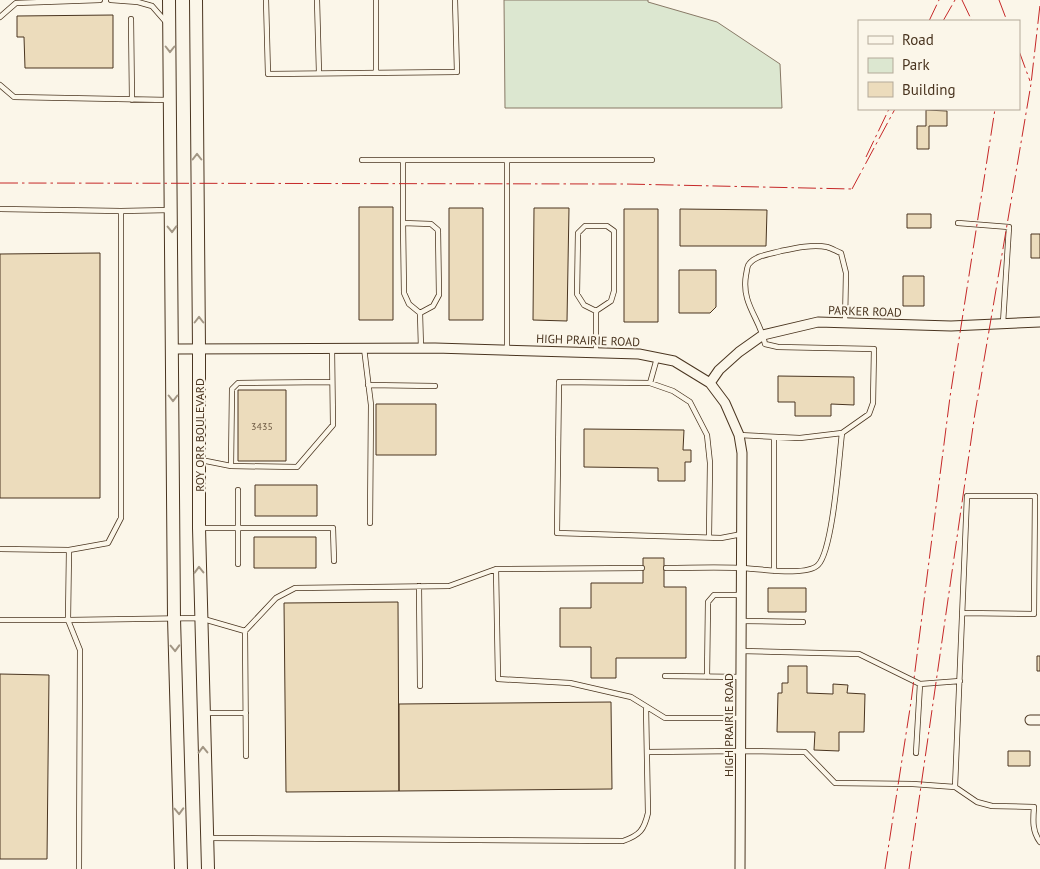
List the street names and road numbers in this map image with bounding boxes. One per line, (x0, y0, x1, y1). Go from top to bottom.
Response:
street label: PARKER ROAD (828, 302, 902, 320)
street label: HIGH PRAIRIE ROAD (536, 331, 640, 349)
street label: ROY ORR BOULEVARD (192, 378, 207, 492)
street label: HIGH PRAIRIE ROAD (721, 673, 736, 777)

